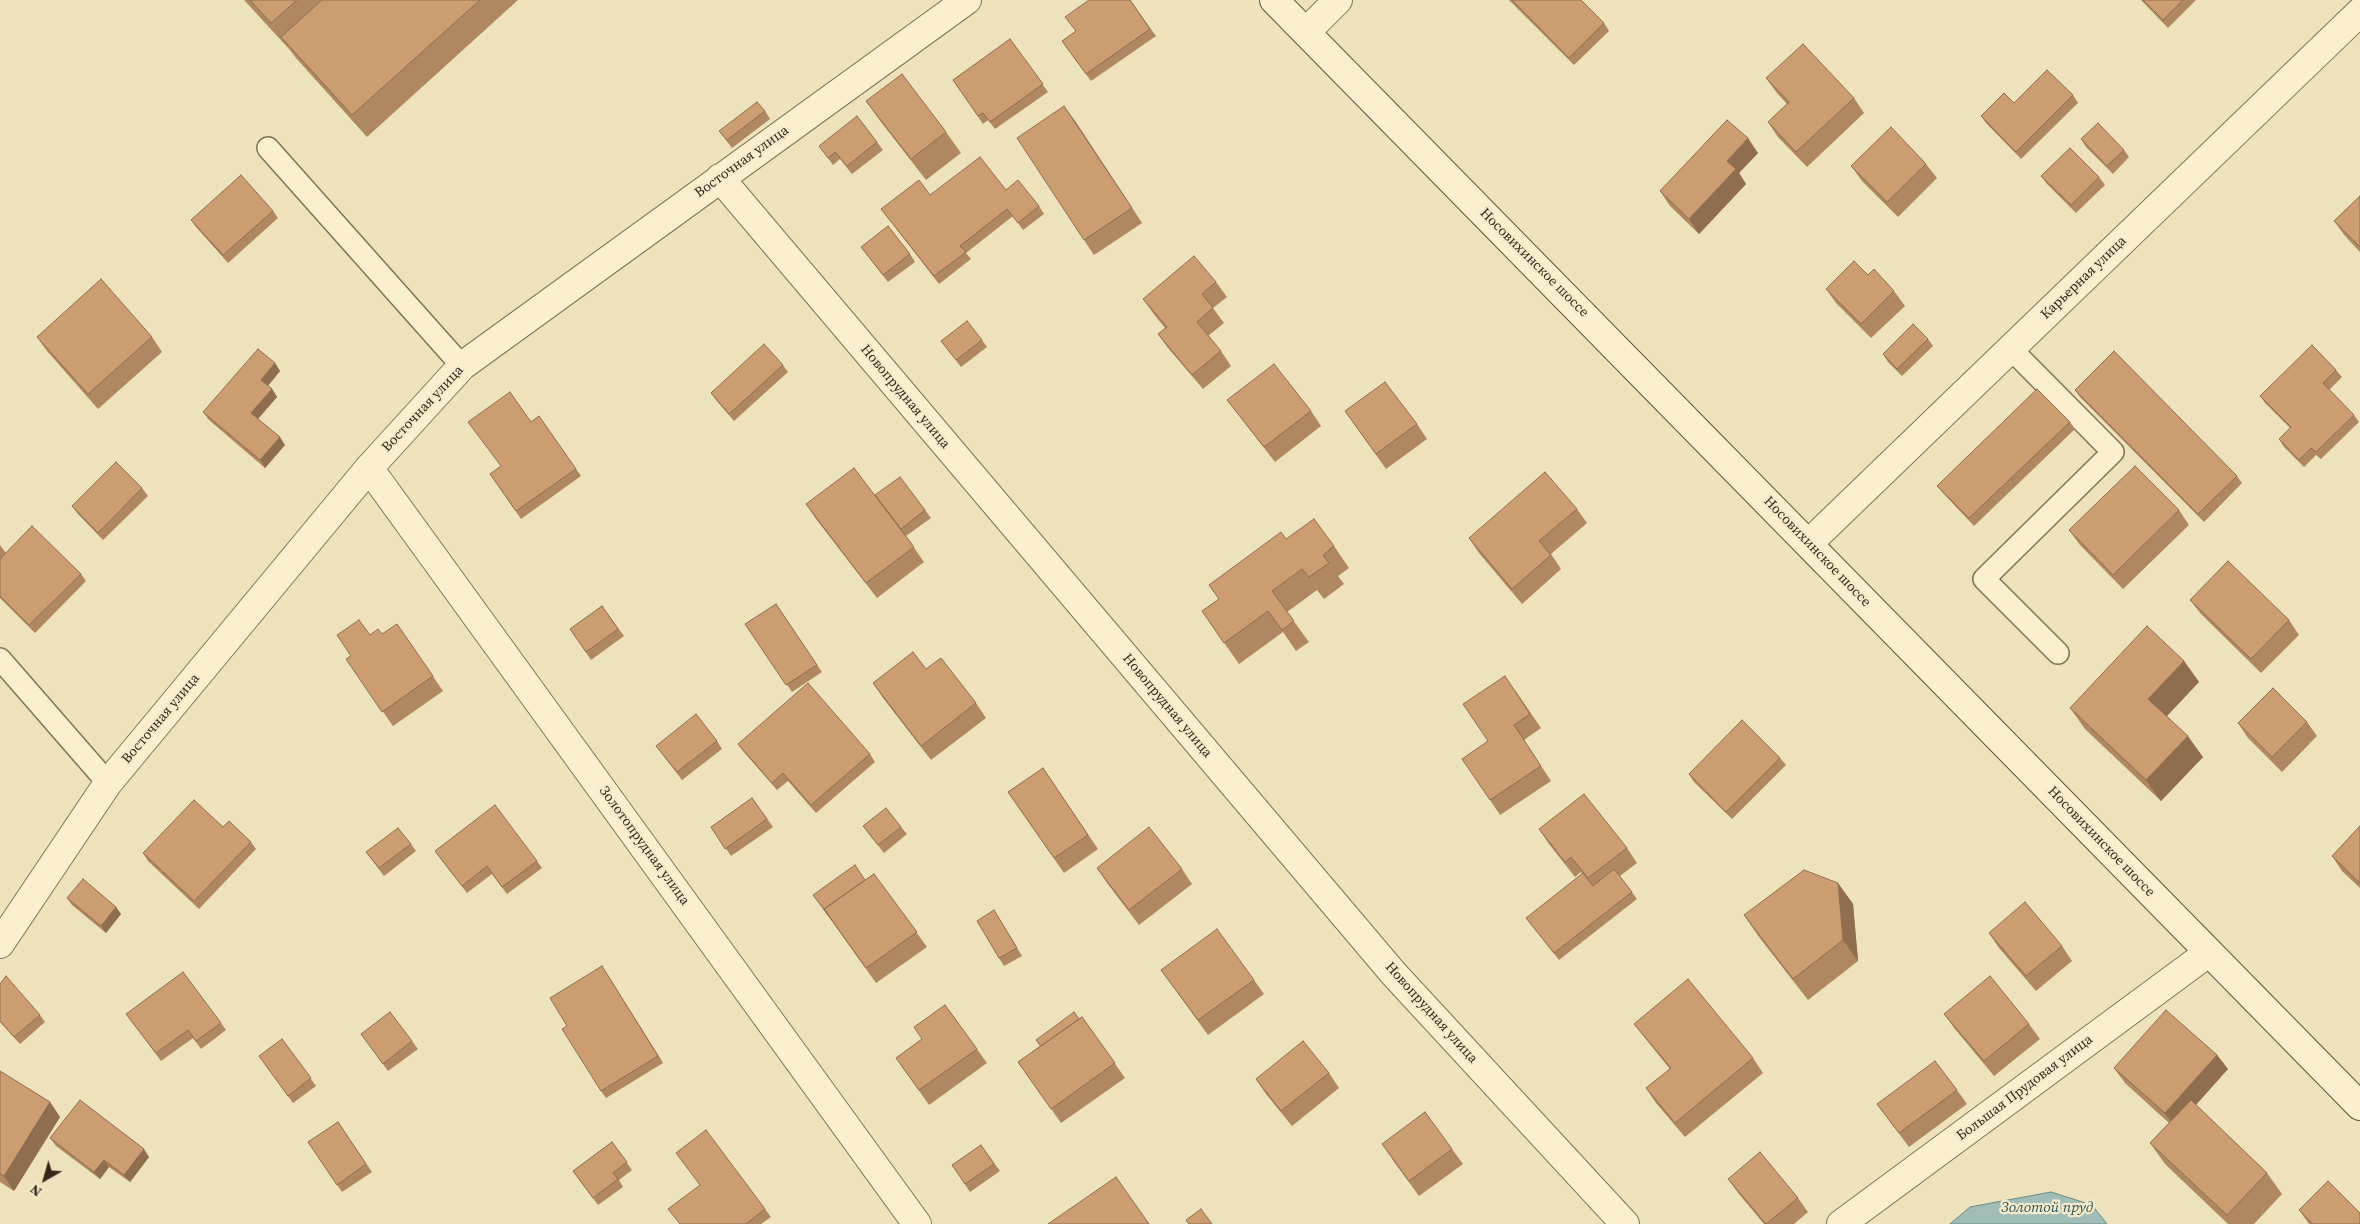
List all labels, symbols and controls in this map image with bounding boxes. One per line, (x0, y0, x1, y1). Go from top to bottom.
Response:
street label: Восточная улица (692, 122, 792, 202)
street label: Носовихинское шоссе (1476, 205, 1592, 321)
street label: Карьерная улица (2038, 233, 2130, 323)
street label: Новопрудная улица (857, 342, 953, 452)
street label: Восточная улица (379, 362, 467, 456)
street label: Носовихинское шоссе (1760, 493, 1874, 611)
street label: Новопрудная улица (1119, 651, 1215, 761)
street label: Восточная улица (119, 671, 203, 767)
street label: Золотопрудная улица (595, 783, 693, 909)
street label: Носовихинское шоссе (2044, 783, 2158, 901)
street label: Новопрудная улица (1381, 959, 1481, 1067)
street label: Большая Прудовая улица (1954, 1031, 2096, 1145)
north arrow (20, 1154, 70, 1204)
text: N (26, 1180, 46, 1202)
water label: Золотой пруд (2001, 1199, 2093, 1217)

